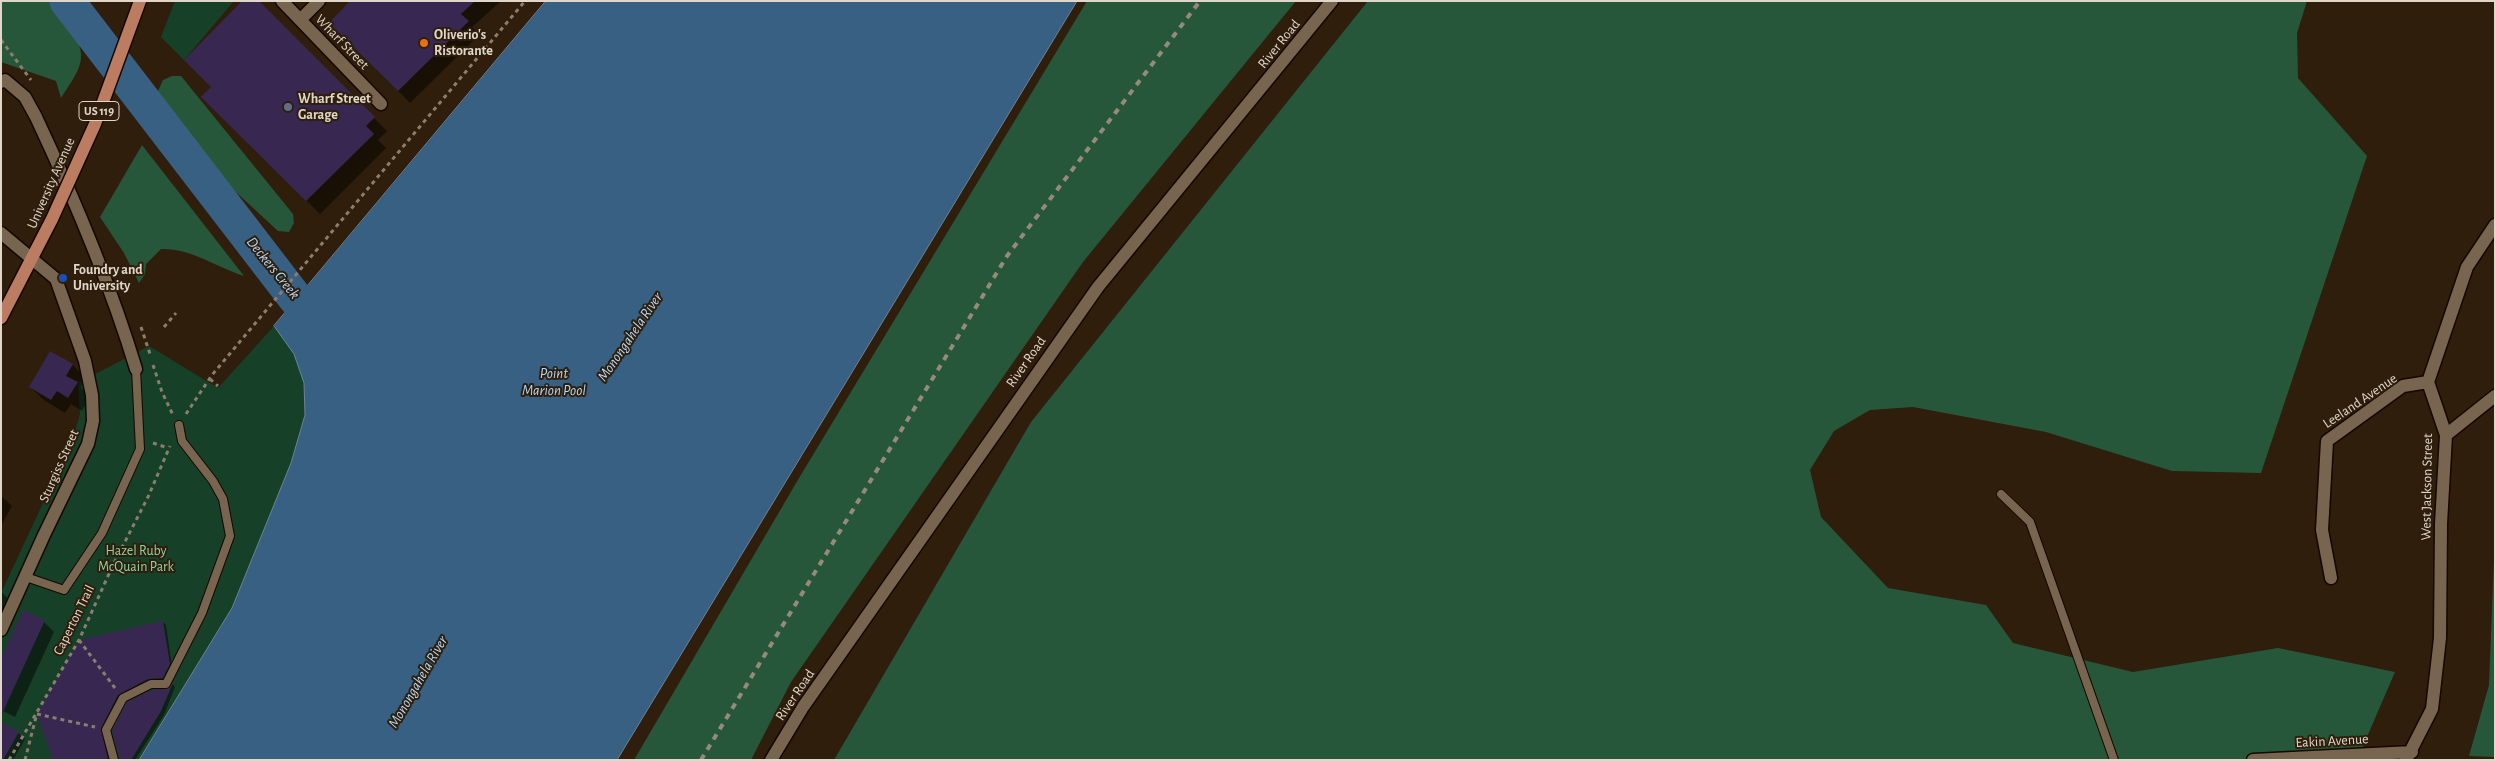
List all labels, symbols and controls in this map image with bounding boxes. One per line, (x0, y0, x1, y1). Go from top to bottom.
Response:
street label: Wharf Street (312, 11, 372, 73)
street label: River Road (1254, 16, 1304, 72)
place label: Oliverio's Ristorante (434, 27, 493, 59)
marker: Oliverio's Ristorante (418, 37, 430, 49)
place label: Wharf Street Garage (298, 91, 371, 124)
marker: Wharf Street Garage (282, 101, 294, 113)
road number: US 119 (79, 102, 119, 120)
street label: University Avenue (23, 135, 79, 231)
water label: Deckers Creek (243, 233, 303, 303)
place label: Foundry and University (73, 262, 143, 294)
marker: Foundry and University (57, 272, 69, 284)
water label: Monongahela River (594, 289, 666, 385)
street label: River Road (1002, 333, 1050, 391)
water label: Point Marion Pool (522, 364, 586, 399)
street label: Leeland Avenue (2320, 370, 2400, 432)
street label: Sturgiss Street (35, 427, 83, 505)
street label: West Jackson Street (2418, 433, 2436, 541)
park label: Hazel Ruby McQuain Park (98, 543, 174, 576)
street label: Caperton Trail (50, 582, 98, 658)
water label: Monongahela River (384, 633, 452, 731)
street label: River Road (772, 666, 818, 724)
street label: Eakin Avenue (2295, 731, 2369, 751)

